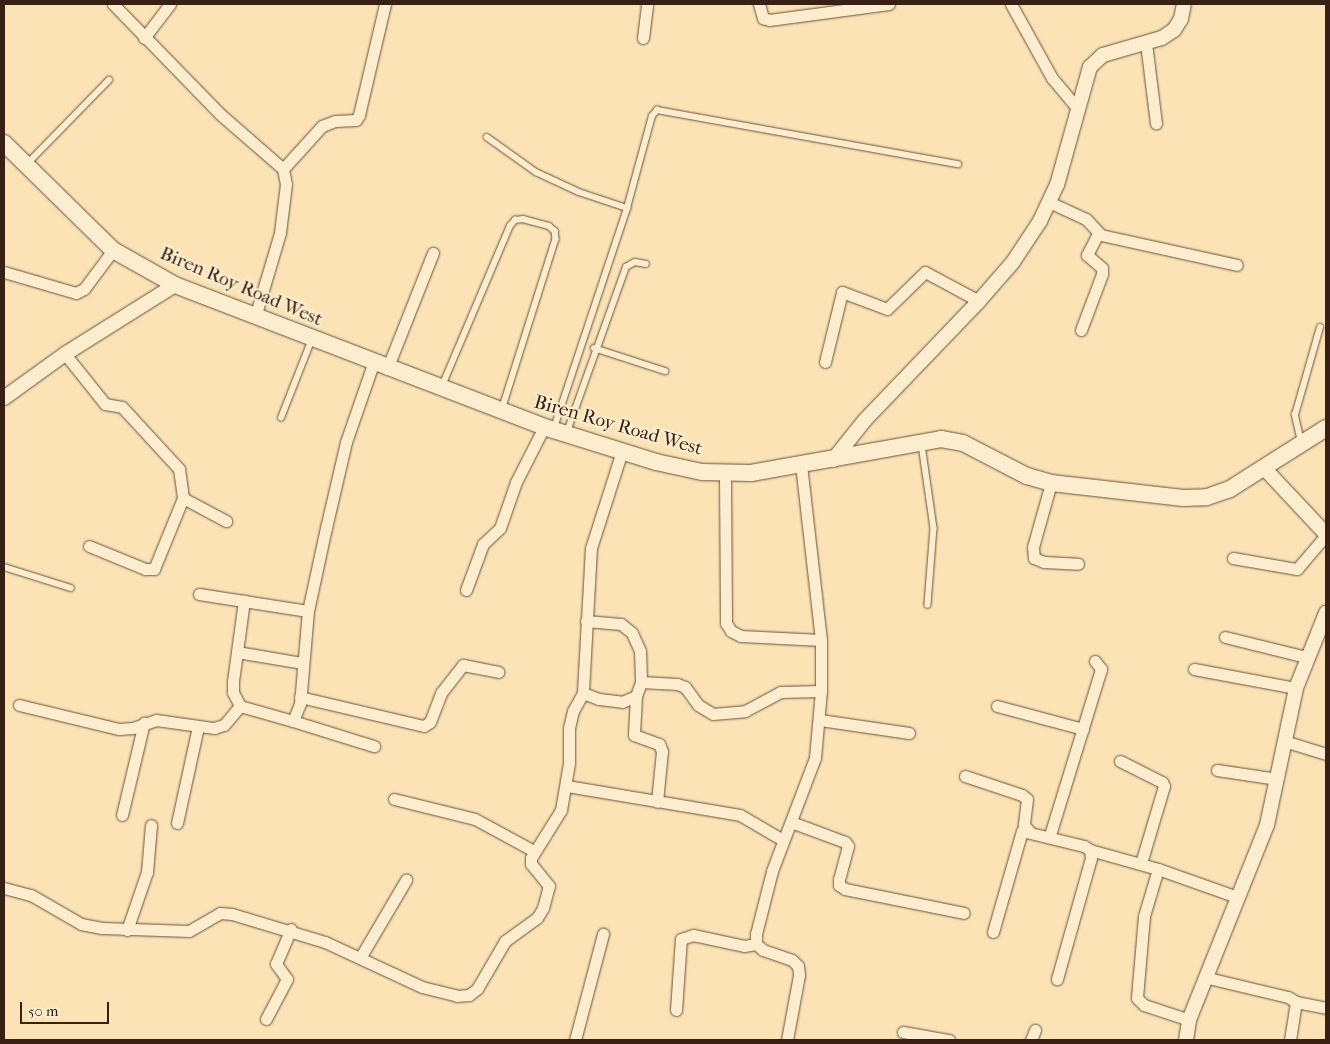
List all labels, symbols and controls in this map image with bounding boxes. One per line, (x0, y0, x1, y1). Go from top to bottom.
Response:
street label: Biren Roy Road West (156, 242, 326, 332)
street label: Biren Roy Road West (531, 391, 705, 461)
scale bar (22, 992, 111, 1024)
text: 50 m (28, 1002, 58, 1020)

